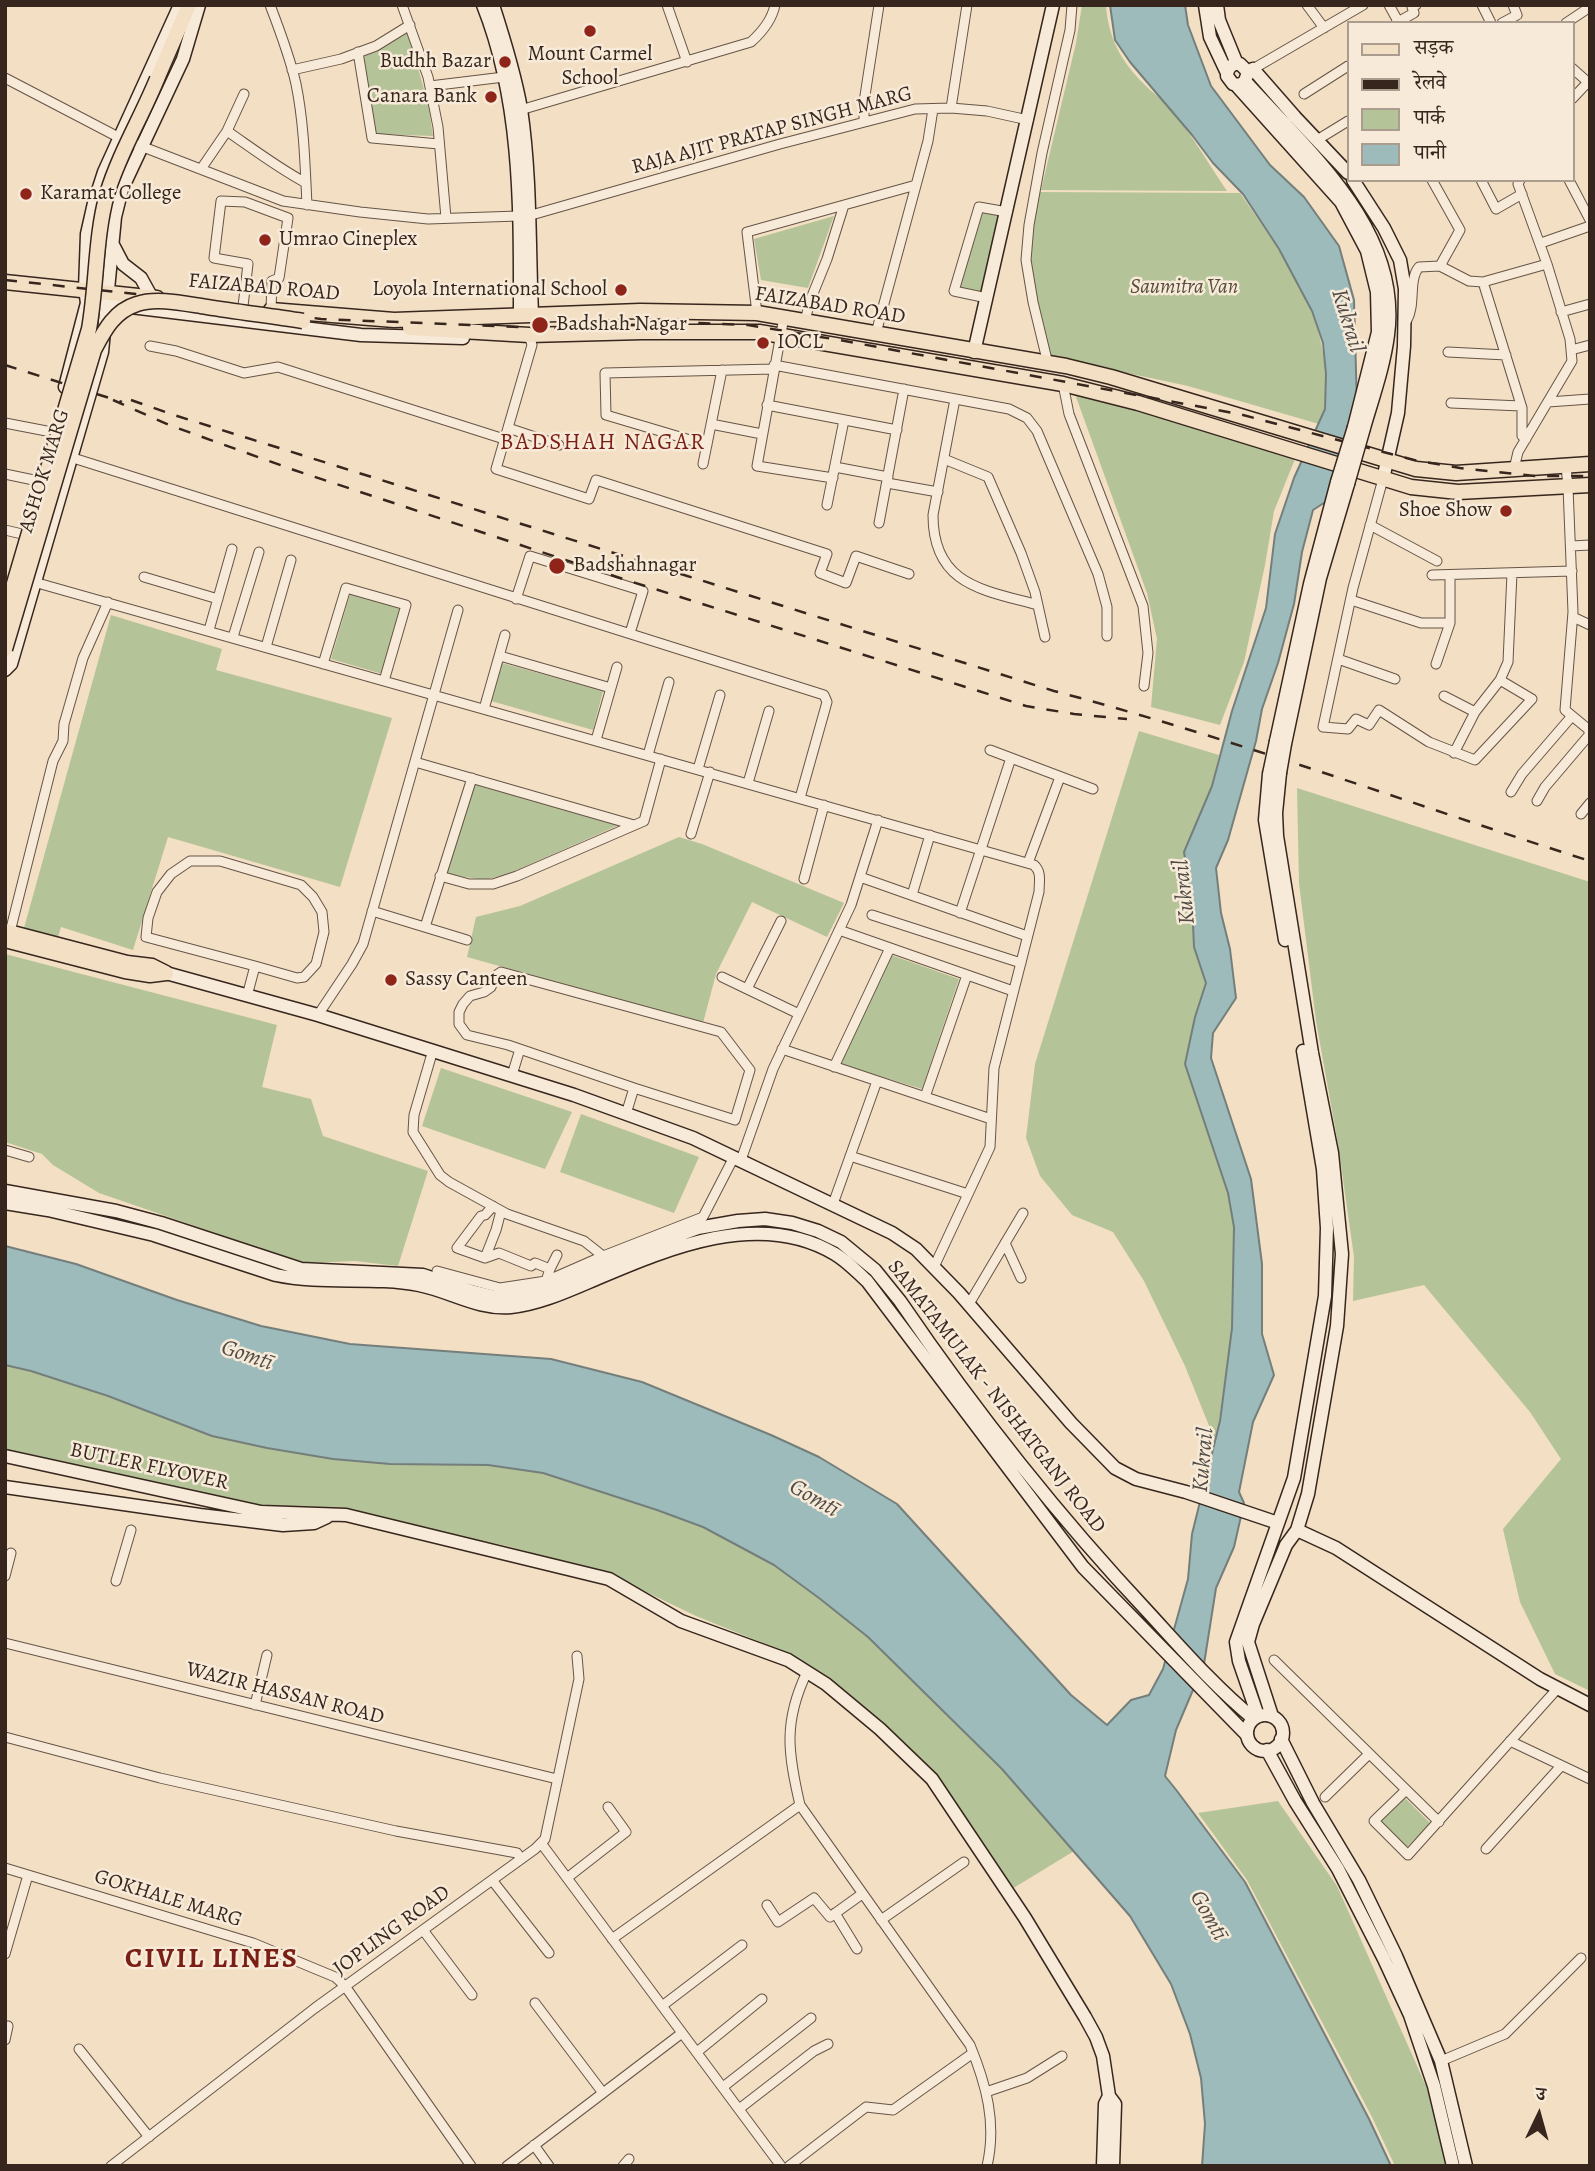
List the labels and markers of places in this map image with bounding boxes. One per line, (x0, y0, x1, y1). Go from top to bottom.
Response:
marker: Mount Carmel School (582, 23, 598, 39)
place label: Mount Carmel School (528, 42, 652, 92)
place label: Budhh Bazar (379, 49, 491, 75)
marker: Budhh Bazar (497, 54, 513, 70)
place label: Canara Bank (367, 84, 477, 110)
marker: Canara Bank (483, 89, 499, 105)
place label: Karamat College (40, 181, 181, 207)
marker: Karamat College (18, 186, 34, 202)
place label: Umrao Cineplex (279, 227, 417, 253)
marker: Umrao Cineplex (257, 232, 273, 248)
place label: Loyola International School (372, 277, 607, 303)
marker: Loyola International School (613, 282, 629, 298)
place label: Badshah Nagar (556, 312, 687, 338)
marker: Badshah Nagar (530, 315, 550, 335)
place label: IOCL (777, 330, 823, 356)
marker: IOCL (755, 335, 771, 351)
place label: Shoe Show (1399, 498, 1492, 524)
marker: Shoe Show (1498, 503, 1514, 519)
place label: Badshahnagar (573, 553, 697, 579)
marker: Badshahnagar (547, 556, 567, 576)
place label: Sassy Canteen (405, 967, 528, 993)
marker: Sassy Canteen (383, 972, 399, 988)

